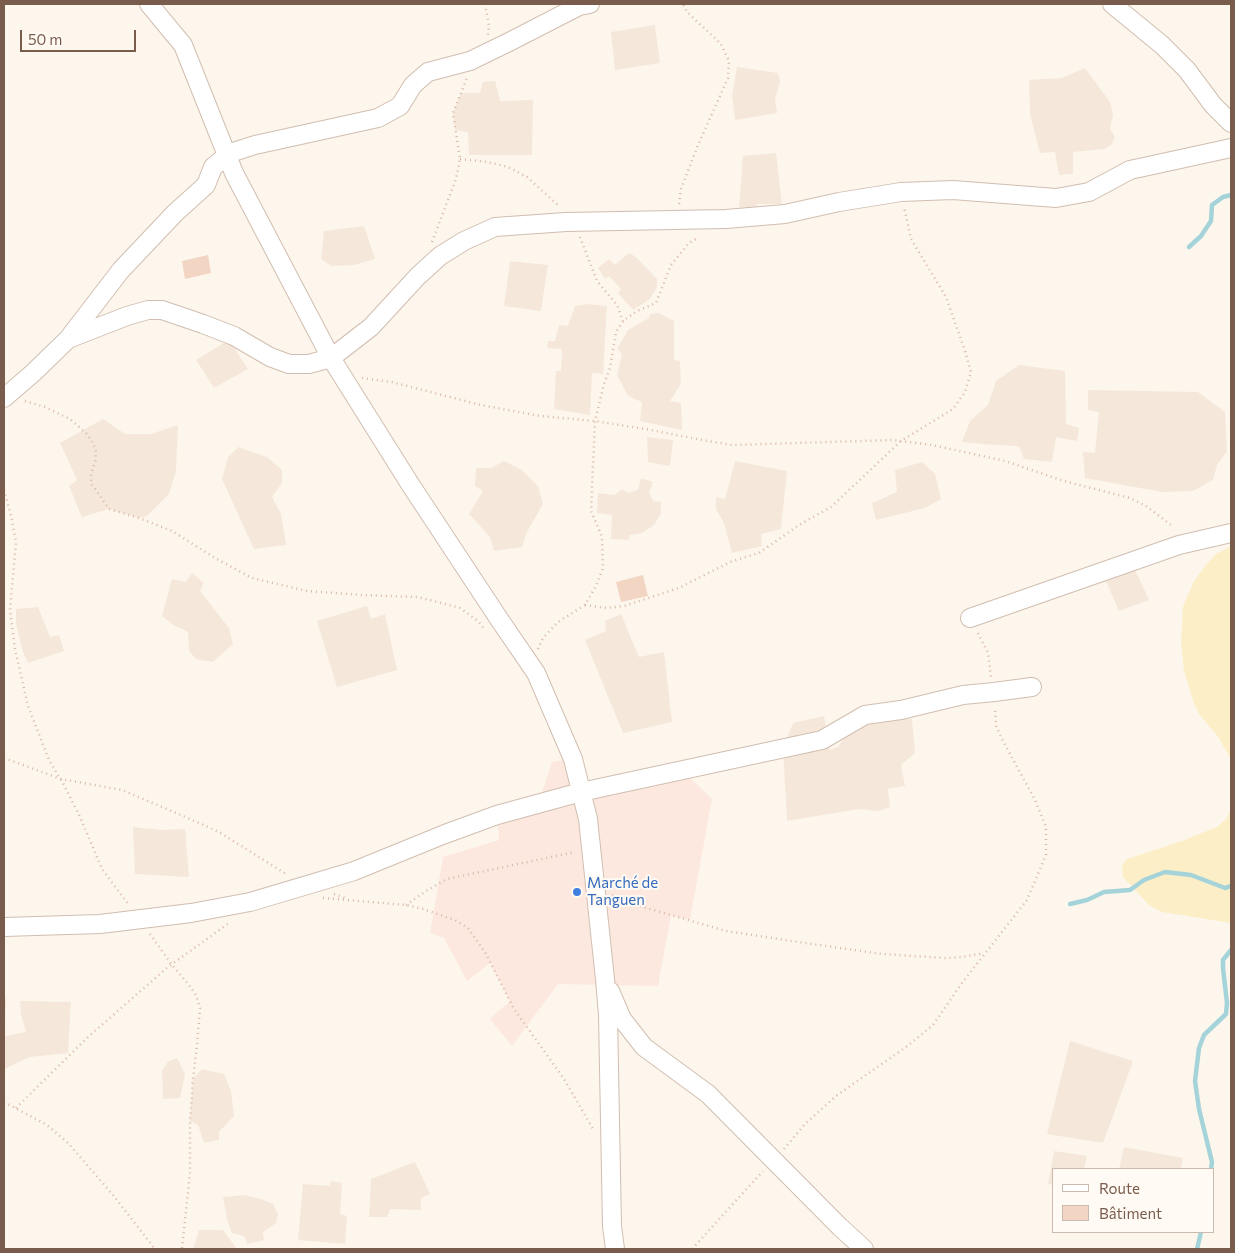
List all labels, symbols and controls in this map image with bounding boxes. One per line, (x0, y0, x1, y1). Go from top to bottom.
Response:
scale bar (22, 20, 139, 52)
text: 50 m (28, 30, 62, 48)
place label: Marché de Tanguen (587, 874, 658, 909)
marker: Marché de Tanguen (571, 886, 583, 898)
legend (1052, 1168, 1215, 1233)
text: Route (1099, 1179, 1140, 1197)
text: Bâtiment (1099, 1204, 1162, 1222)

